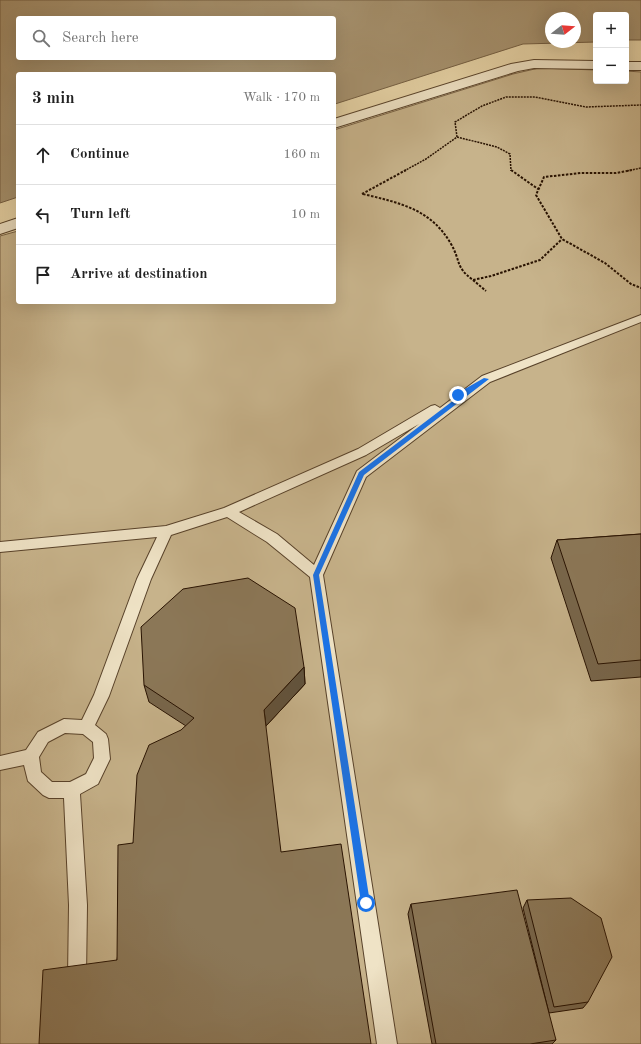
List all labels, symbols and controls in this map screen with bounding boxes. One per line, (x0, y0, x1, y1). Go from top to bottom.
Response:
north arrow (545, 12, 581, 48)
map controls (593, 12, 629, 84)
button: + (593, 12, 629, 48)
search box (16, 16, 336, 60)
icon: search (30, 27, 52, 49)
text: Search here (62, 31, 139, 46)
button: − (593, 48, 629, 84)
text: 3 min (32, 90, 75, 107)
text: Walk · 170 m (243, 91, 320, 104)
icon: ahead (32, 144, 54, 166)
text: Continue (70, 147, 129, 162)
text: 160 m (283, 148, 320, 161)
icon: left (32, 204, 54, 226)
text: Turn left (70, 207, 130, 222)
text: 10 m (291, 208, 320, 221)
icon: arrive (32, 264, 54, 286)
text: Arrive at destination (70, 267, 208, 282)
route end (449, 386, 467, 404)
route start (357, 894, 375, 912)

